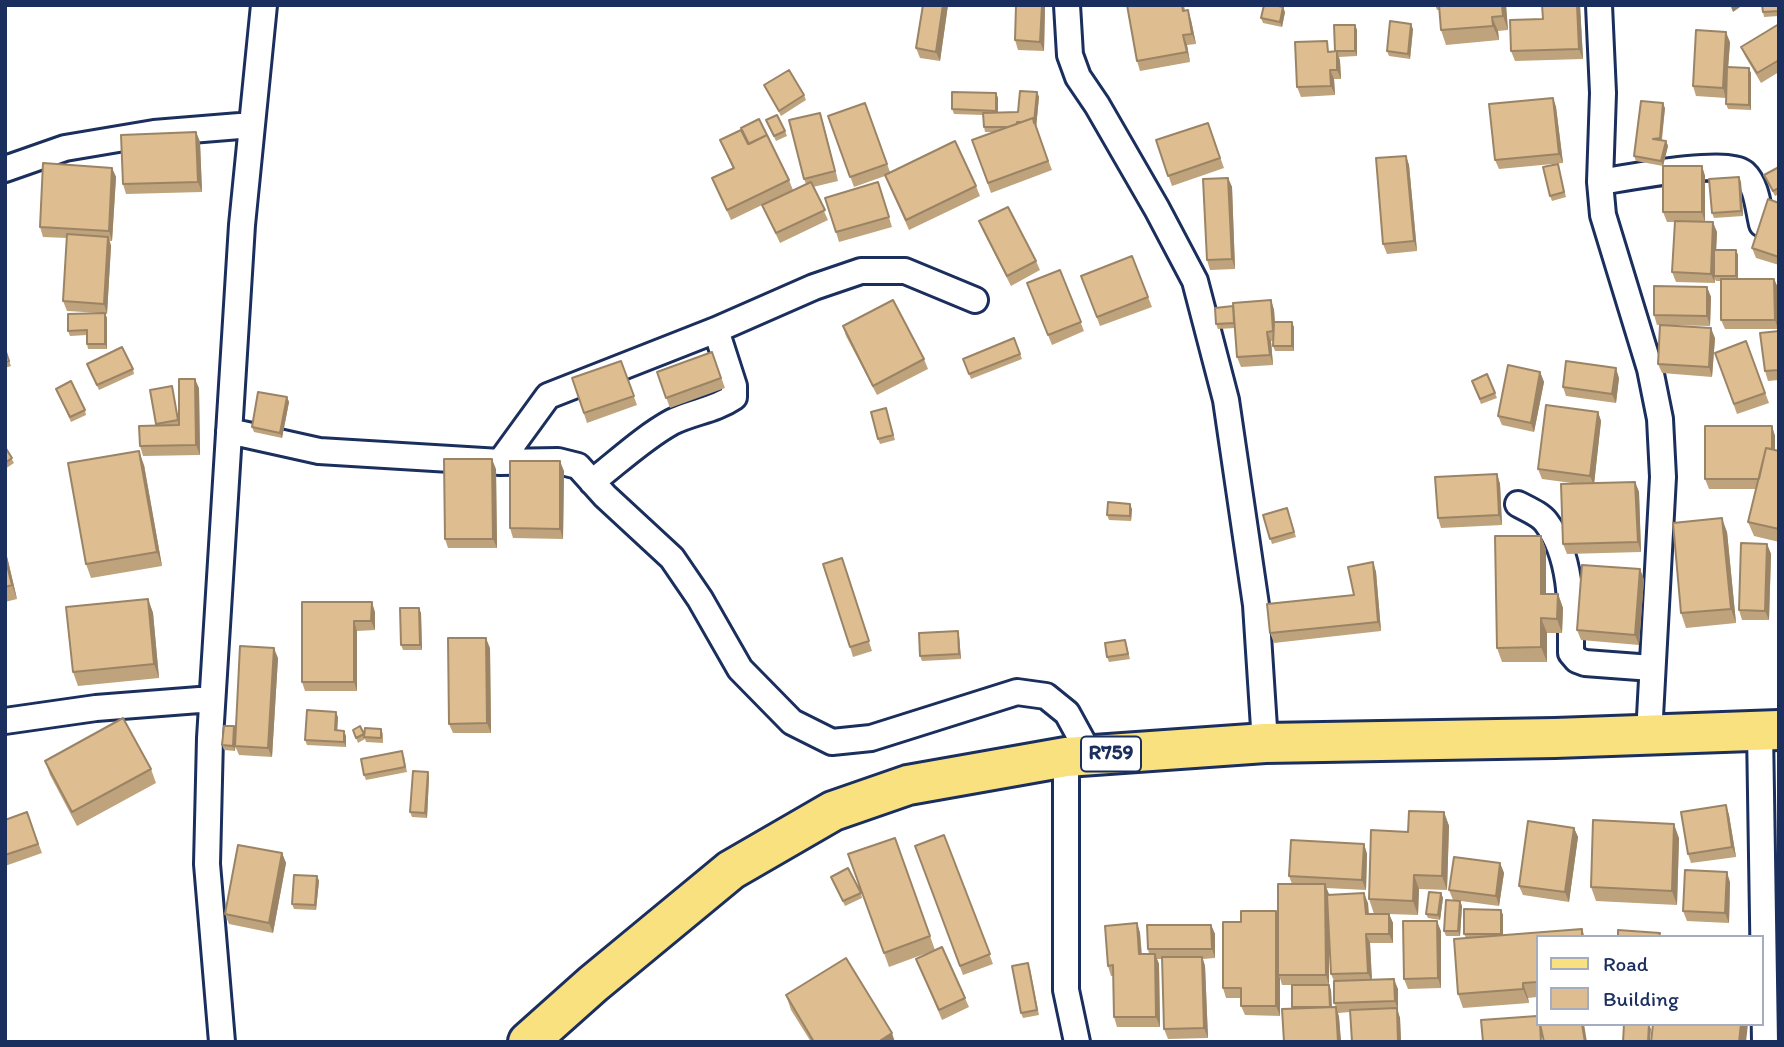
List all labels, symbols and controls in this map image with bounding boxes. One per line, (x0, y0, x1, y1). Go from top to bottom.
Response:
road number: R759 (1081, 736, 1141, 772)
legend (1536, 935, 1763, 1026)
text: Road (1603, 951, 1648, 976)
text: Building (1603, 986, 1679, 1011)

